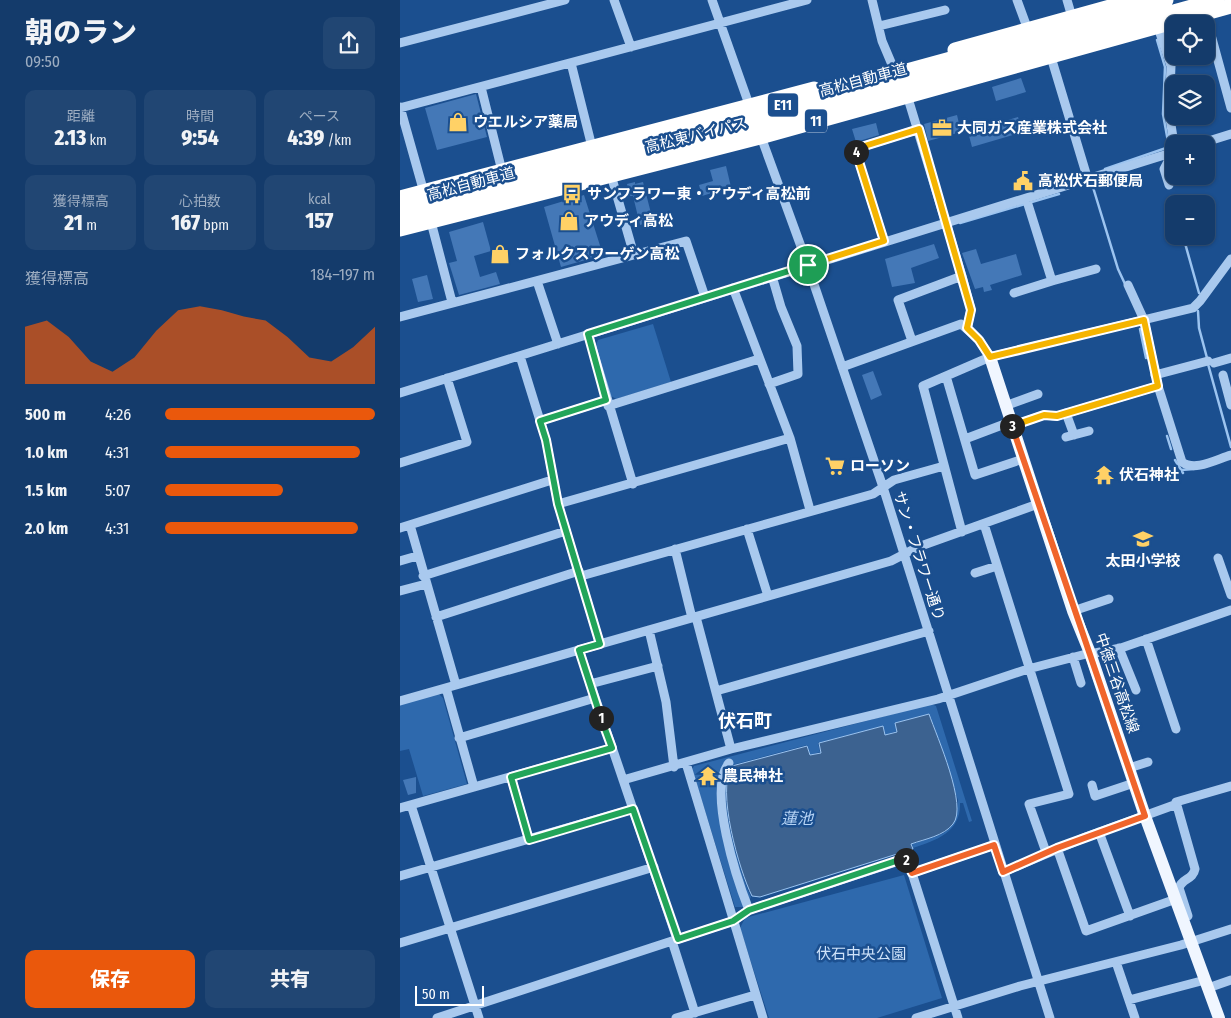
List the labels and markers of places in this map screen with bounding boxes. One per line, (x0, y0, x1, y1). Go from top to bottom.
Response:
shop icon: ウエルシア薬局 (447, 111, 469, 133)
place label: ウエルシア薬局 (473, 113, 578, 131)
office icon: 大同ガス産業株式会社 (931, 117, 953, 139)
place label: 大同ガス産業株式会社 (957, 119, 1107, 137)
pin: 4 (844, 140, 868, 164)
public building icon: 高松伏石郵便局 (1012, 170, 1034, 192)
place label: 高松伏石郵便局 (1038, 172, 1143, 190)
bus stop icon: サンフラワー東・アウディ高松前 (561, 183, 583, 205)
place label: サンフラワー東・アウディ高松前 (587, 185, 811, 203)
shop icon: アウディ高松 (558, 210, 580, 232)
place label: アウディ高松 (584, 212, 673, 230)
shop icon: フォルクスワーゲン高松 (489, 243, 511, 265)
pin (787, 244, 829, 286)
place label: フォルクスワーゲン高松 (515, 245, 680, 263)
pin: 3 (1000, 414, 1024, 438)
supermarket icon: ローソン (824, 455, 846, 477)
place label: ローソン (850, 457, 910, 475)
temple icon: 伏石神社 (1093, 464, 1115, 486)
place label: 伏石神社 (1119, 466, 1179, 484)
school or university icon: 太田小学校 (1132, 528, 1154, 550)
place label: 太田小学校 (1105, 552, 1181, 570)
pin: 1 (588, 706, 614, 730)
temple icon: 農民神社 (697, 765, 719, 787)
place label: 農民神社 (723, 767, 783, 785)
pin: 2 (894, 848, 918, 872)

